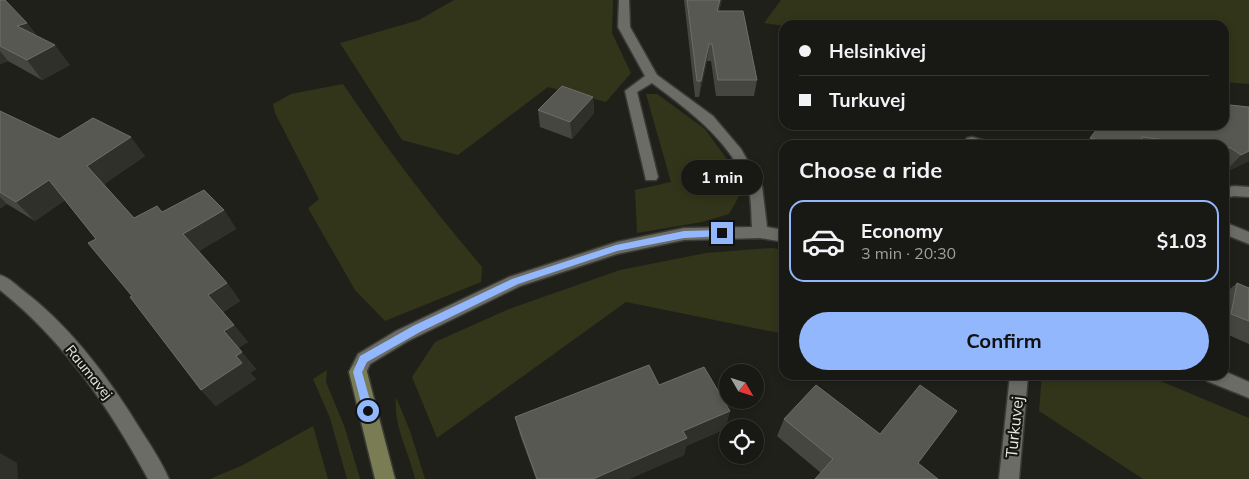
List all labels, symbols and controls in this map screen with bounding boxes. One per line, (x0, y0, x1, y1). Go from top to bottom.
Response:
text: Helsinkivej (829, 39, 926, 63)
text: Turkuvej (829, 88, 905, 112)
text: Choose a ride (799, 156, 942, 184)
callout: 1 min (681, 160, 763, 196)
text: 1 min (701, 167, 743, 187)
icon: car (801, 219, 846, 264)
text: Economy (861, 219, 943, 243)
route end (711, 222, 733, 244)
text: $1.03 (1157, 229, 1207, 253)
text: 3 min · 20:30 (861, 243, 956, 263)
button: Confirm (799, 312, 1209, 370)
street label: Raumavej (62, 341, 116, 403)
north arrow (719, 364, 764, 409)
map controls (719, 364, 764, 464)
street label: Turkuvej (1001, 395, 1027, 459)
route start (357, 400, 379, 422)
button: locate (719, 419, 764, 464)

